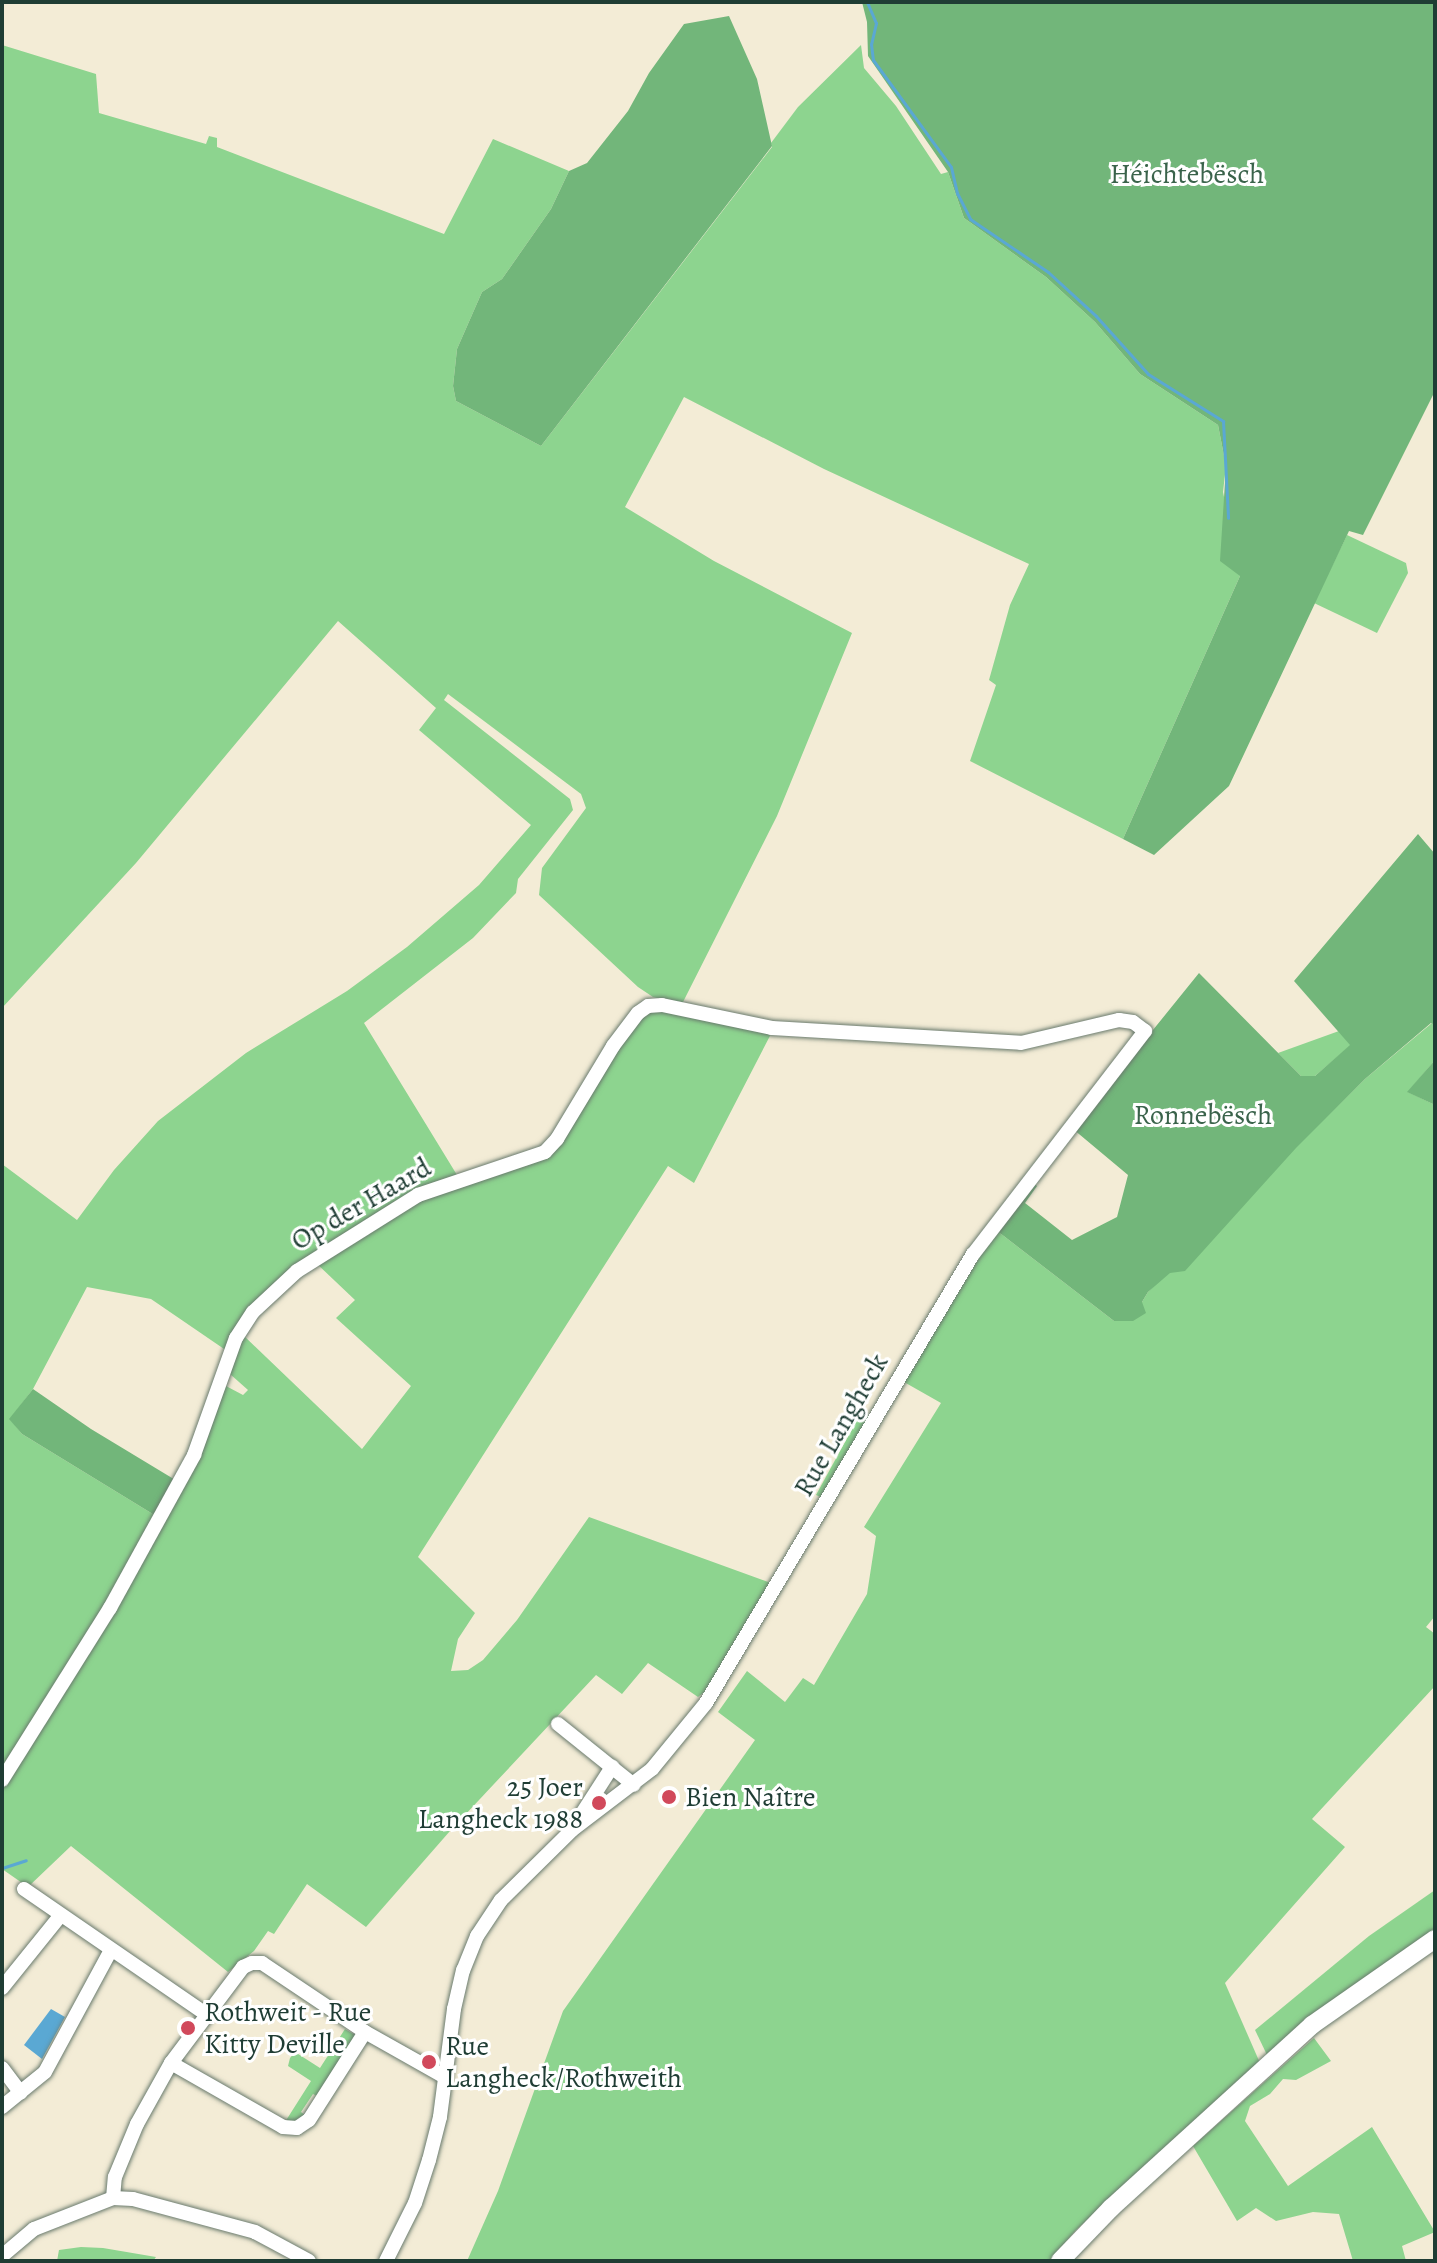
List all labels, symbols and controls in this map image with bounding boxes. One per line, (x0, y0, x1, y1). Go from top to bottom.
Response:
park label: Héichtebësch (1110, 157, 1264, 191)
park label: Ronnebësch (1134, 1098, 1272, 1132)
street label: Op der Haard (285, 1151, 437, 1257)
street label: Rue Langheck (787, 1348, 895, 1502)
place label: 25 Joer Langheck 1988 (418, 1770, 583, 1836)
place label: Bien Naître (685, 1780, 816, 1814)
marker: Bien Naître (660, 1788, 678, 1806)
marker: 25 Joer Langheck 1988 (590, 1794, 608, 1812)
place label: Rothweit - Rue Kitty Deville (204, 1995, 373, 2061)
marker: Rothweit - Rue Kitty Deville (179, 2019, 197, 2037)
place label: Rue Langheck/Rothweith (445, 2029, 682, 2095)
marker: Rue Langheck/Rothweith (420, 2053, 438, 2071)

